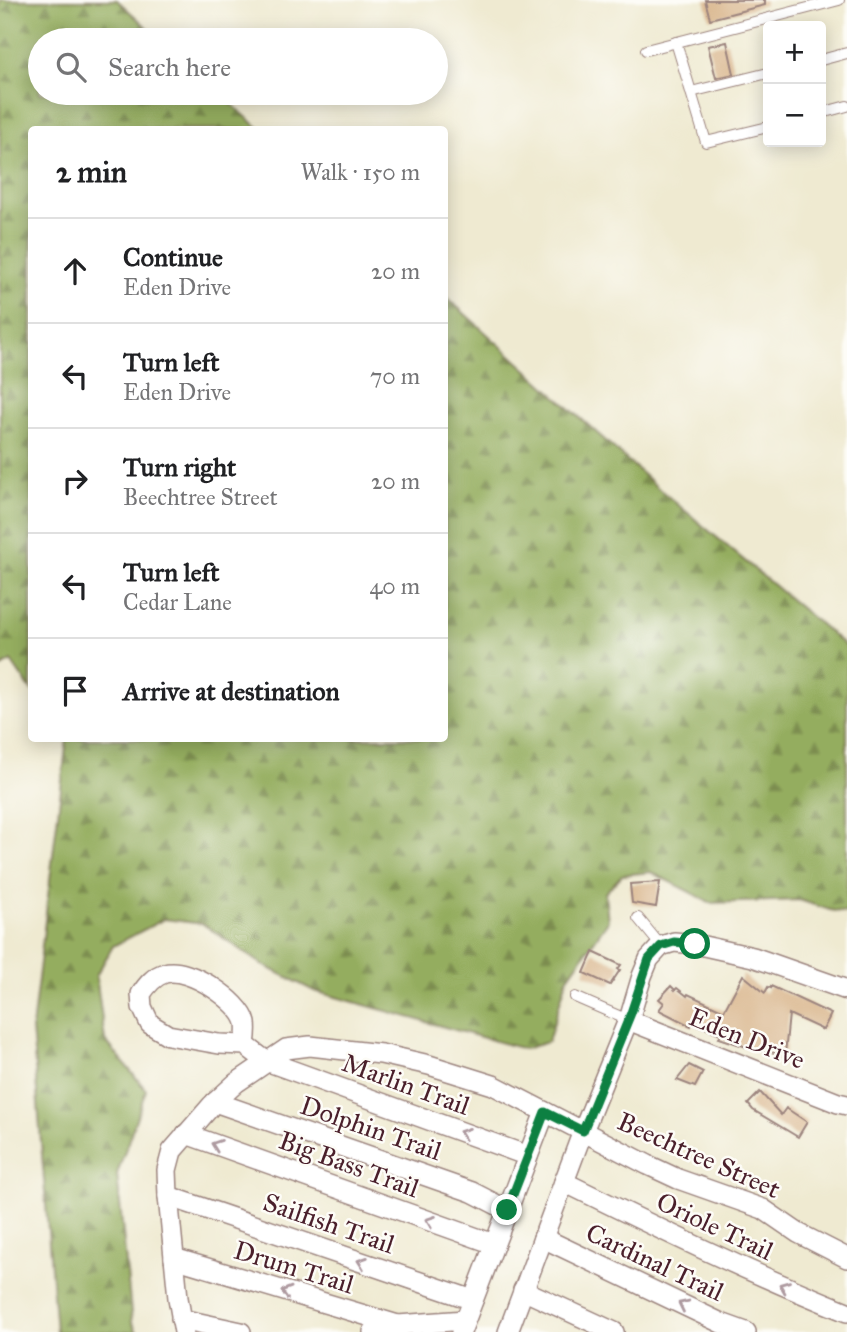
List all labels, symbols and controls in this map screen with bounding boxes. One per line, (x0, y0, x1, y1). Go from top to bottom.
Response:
map controls (763, 21, 826, 147)
button: + (763, 21, 826, 84)
search box (28, 28, 448, 105)
icon: search (52, 48, 90, 86)
text: Search here (108, 51, 231, 83)
button: − (763, 84, 826, 147)
text: 2 min (56, 154, 127, 190)
text: Walk · 150 m (300, 158, 420, 186)
text: Continue (123, 241, 223, 273)
icon: ahead (56, 252, 94, 290)
text: 20 m (371, 257, 420, 285)
text: Eden Drive (123, 273, 231, 301)
text: Turn left (123, 346, 219, 378)
icon: left (56, 357, 94, 395)
text: 70 m (370, 362, 420, 390)
text: Eden Drive (123, 378, 231, 406)
text: Turn right (123, 451, 236, 483)
icon: right (56, 462, 94, 500)
text: 20 m (371, 467, 420, 495)
text: Beechtree Street (123, 483, 278, 511)
text: Turn left (123, 556, 219, 588)
icon: left (56, 567, 94, 605)
text: 40 m (370, 572, 420, 600)
text: Cedar Lane (123, 588, 232, 616)
icon: arrive (56, 672, 94, 710)
text: Arrive at destination (123, 675, 340, 707)
route start (679, 928, 710, 959)
street label: Eden Drive (684, 1000, 810, 1076)
street label: Marlin Trail (338, 1046, 474, 1122)
street label: Dolphin Trail (296, 1089, 446, 1167)
street label: Beechtree Street (613, 1105, 785, 1205)
street label: Big Bass Trail (275, 1124, 423, 1204)
one-way arrow (458, 1127, 470, 1141)
one-way arrow (210, 1139, 222, 1153)
street label: Oriole Trail (651, 1185, 779, 1267)
street label: Sailfish Trail (259, 1186, 399, 1260)
route end (491, 1194, 522, 1225)
one-way arrow (424, 1215, 436, 1229)
street label: Cardinal Trail (581, 1216, 729, 1308)
street label: Drum Trail (230, 1234, 358, 1300)
one-way arrow (356, 1256, 368, 1270)
one-way arrow (778, 1280, 791, 1294)
one-way arrow (280, 1285, 292, 1300)
one-way arrow (678, 1299, 691, 1313)

